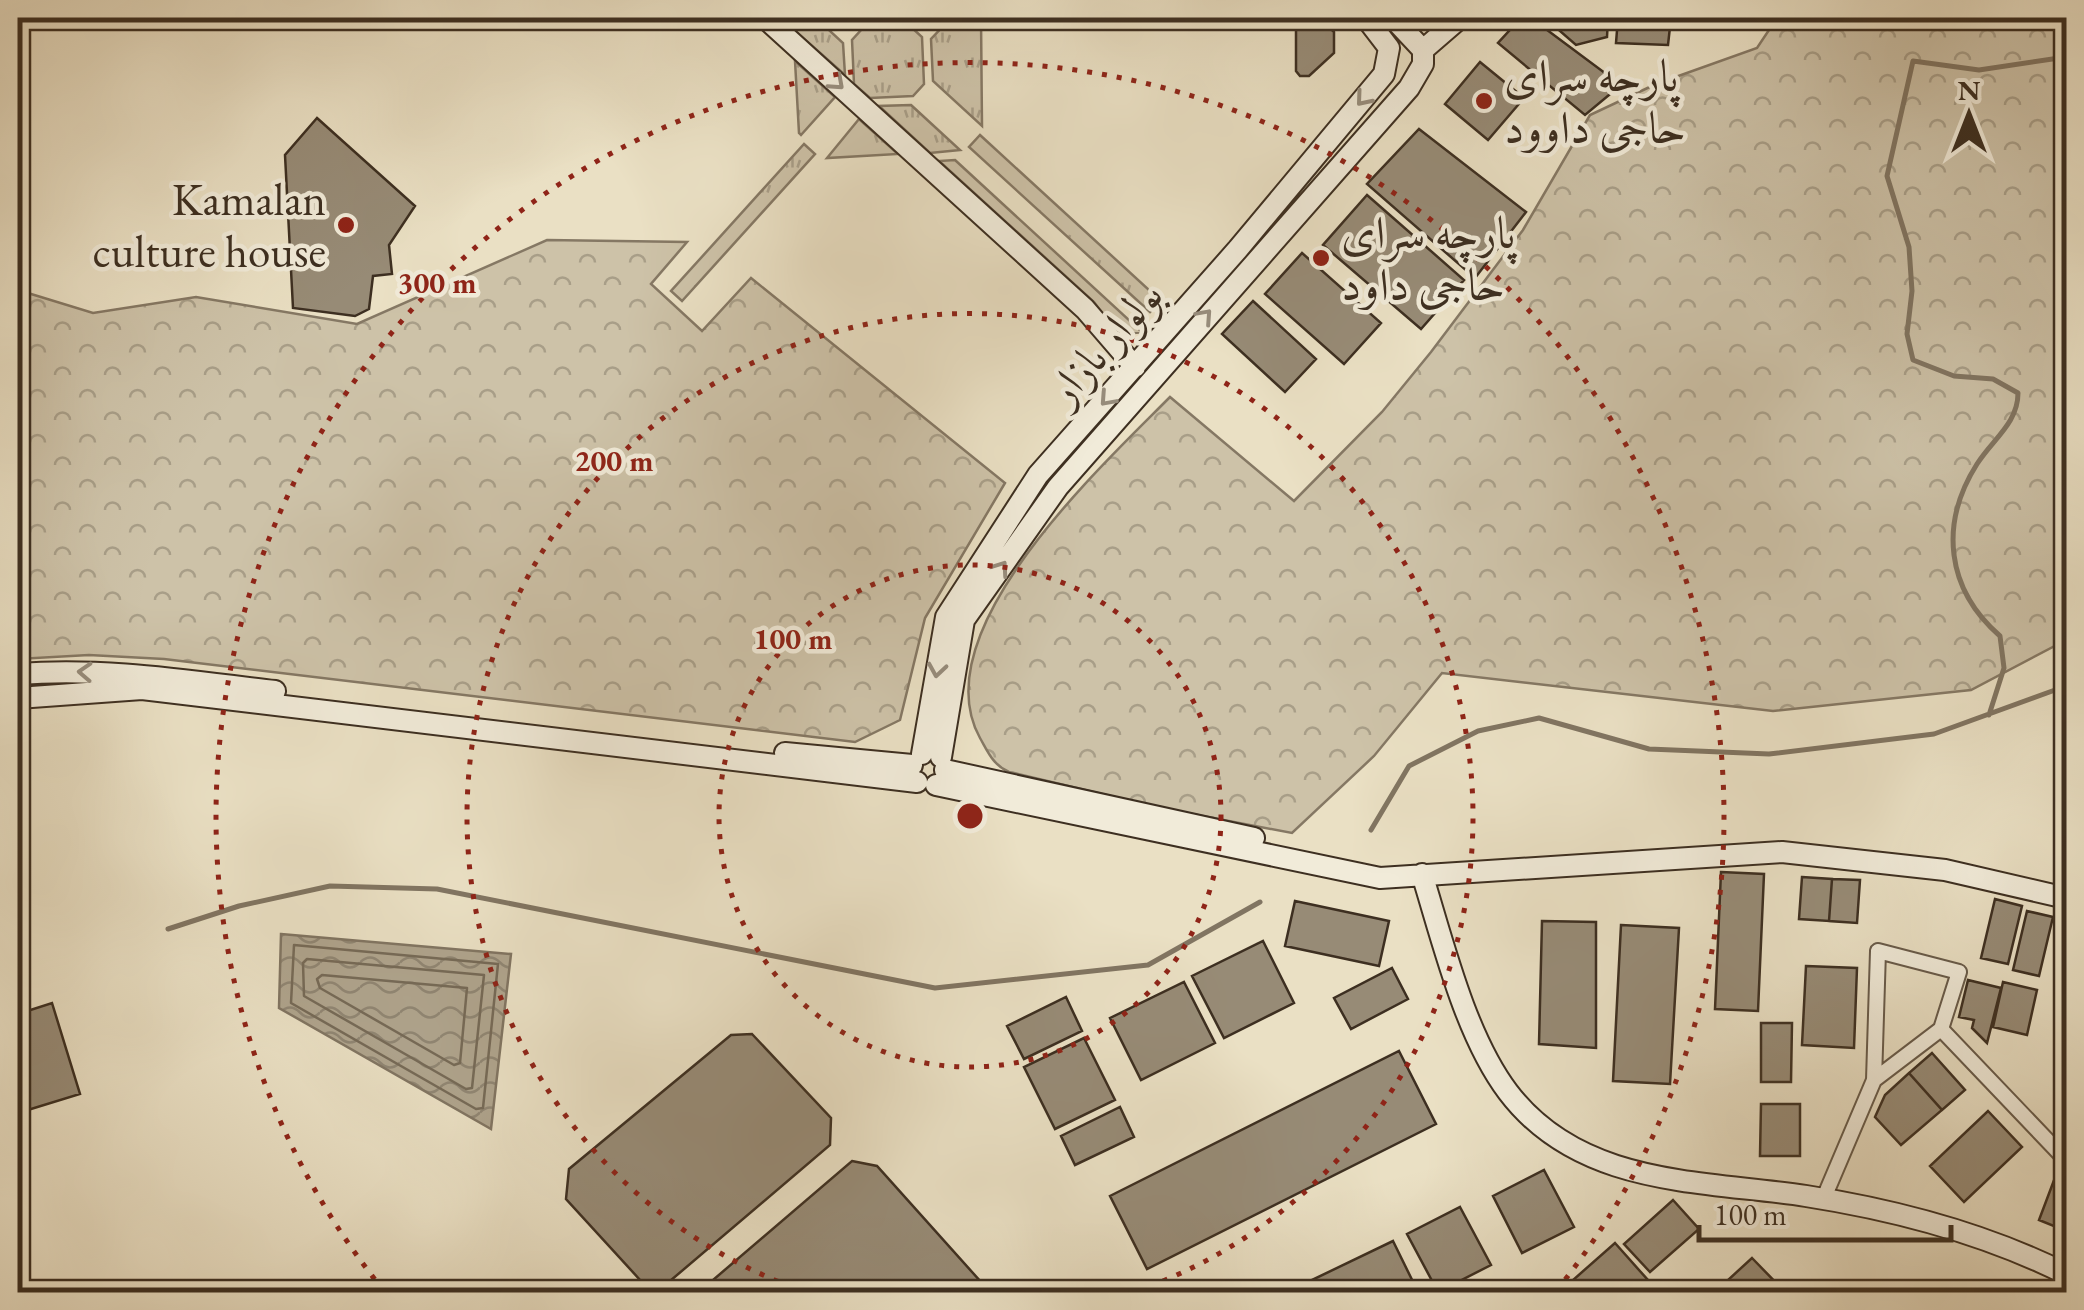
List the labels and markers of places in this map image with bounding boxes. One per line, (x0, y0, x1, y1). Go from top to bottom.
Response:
place label: پارچه سرای حاجی داوود (1504, 46, 1686, 156)
marker: پارچه سرای حاجی داوود (1473, 90, 1495, 112)
place label: Kamalan culture house (92, 170, 326, 280)
place label: پارچه سرای حاجی داود (1341, 203, 1518, 313)
marker: Kamalan culture house (335, 214, 357, 236)
marker: پارچه سرای حاجی داود (1310, 247, 1332, 269)
centre of rings (952, 798, 988, 834)

